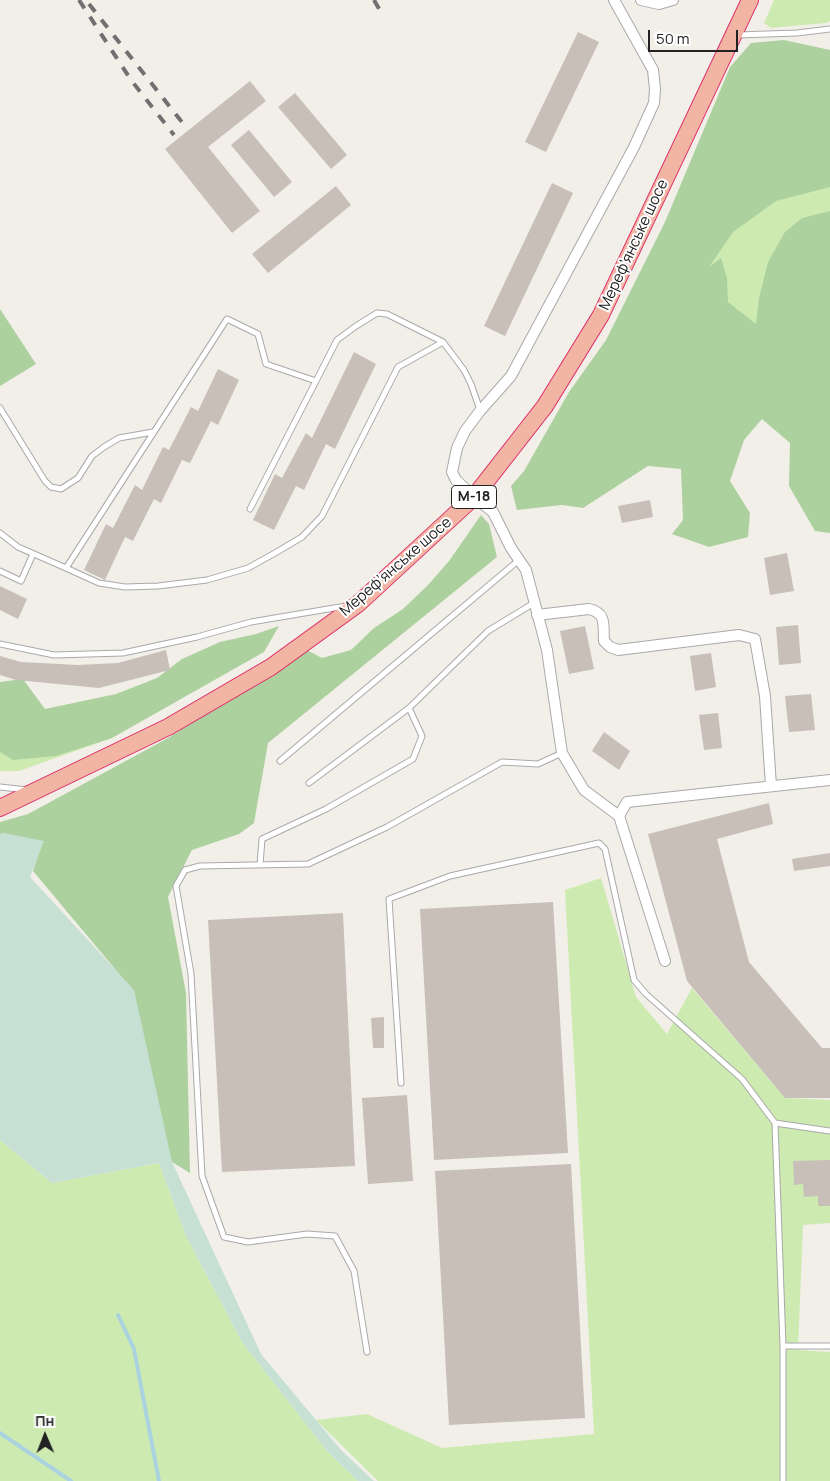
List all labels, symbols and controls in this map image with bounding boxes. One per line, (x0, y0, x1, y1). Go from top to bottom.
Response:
scale bar (650, 20, 740, 52)
text: 50 m (656, 28, 690, 49)
street label: Мереф’янське шосе (596, 177, 672, 313)
road number: М-18 (452, 486, 496, 508)
street label: Мереф’янське шосе (336, 514, 456, 620)
north arrow (20, 1411, 70, 1461)
text: Пн (35, 1411, 54, 1430)

